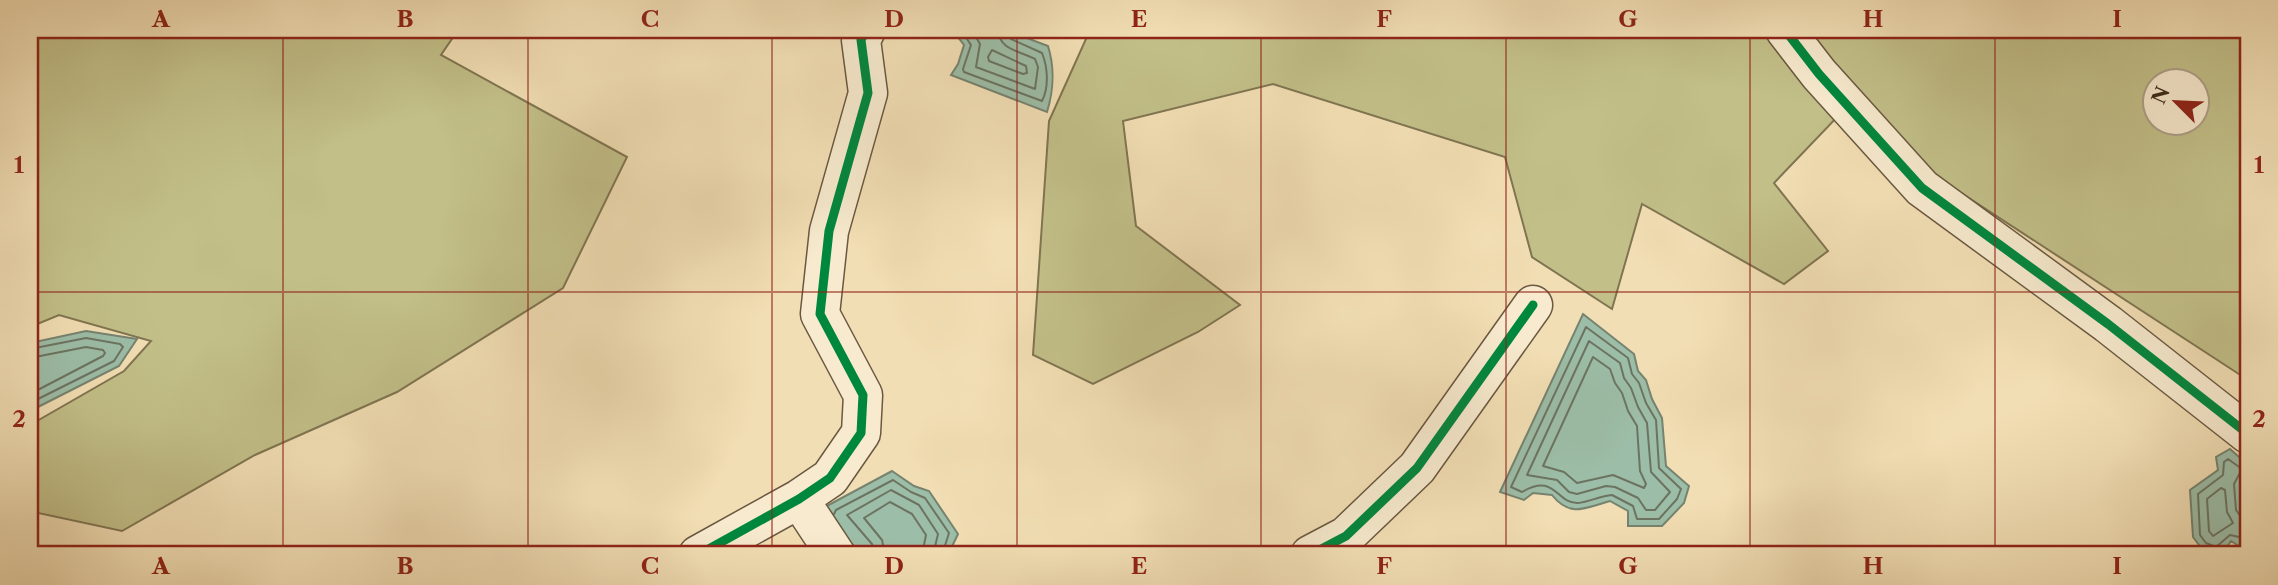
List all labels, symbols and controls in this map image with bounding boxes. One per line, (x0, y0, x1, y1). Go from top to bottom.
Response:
text: A (151, 5, 171, 33)
text: B (396, 5, 414, 33)
text: C (641, 5, 659, 33)
text: D (884, 5, 904, 33)
text: E (1131, 5, 1147, 33)
text: F (1376, 5, 1392, 33)
text: G (1618, 5, 1638, 33)
text: H (1863, 5, 1884, 33)
text: I (2112, 5, 2122, 33)
north arrow (2142, 66, 2212, 136)
text: N (2147, 83, 2175, 108)
text: 1 (14, 151, 25, 179)
text: 1 (2254, 151, 2265, 179)
text: 2 (12, 405, 26, 433)
text: 2 (2252, 405, 2266, 433)
text: A (151, 552, 171, 580)
text: B (396, 552, 414, 580)
text: C (641, 552, 659, 580)
text: D (884, 552, 904, 580)
text: E (1131, 552, 1147, 580)
text: F (1376, 552, 1392, 580)
text: G (1618, 552, 1638, 580)
text: H (1863, 552, 1884, 580)
text: I (2112, 552, 2122, 580)

